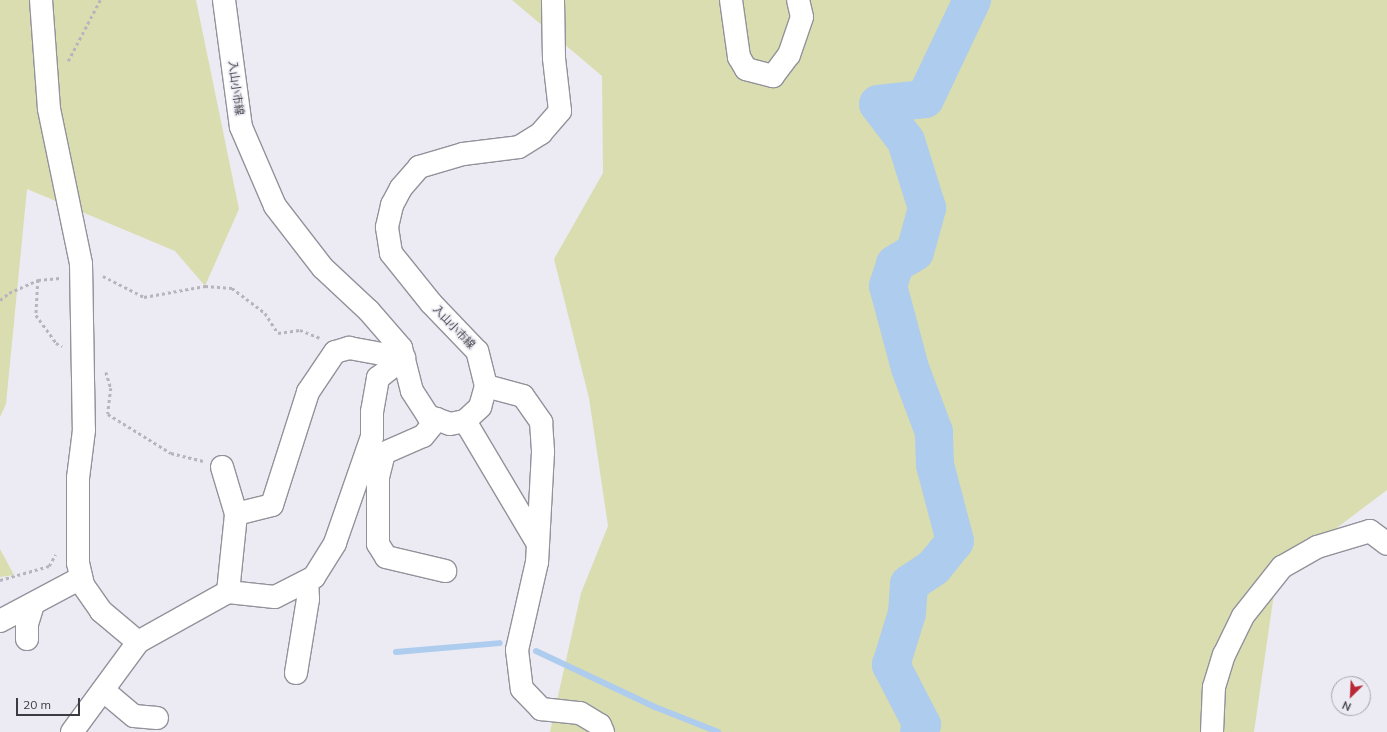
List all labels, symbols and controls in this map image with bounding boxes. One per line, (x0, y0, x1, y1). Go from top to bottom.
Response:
street label: 入山小市線 (226, 60, 246, 116)
street label: 入山小市線 (430, 303, 478, 351)
north arrow (1331, 676, 1371, 716)
scale bar (18, 690, 82, 716)
text: 20 m (23, 697, 51, 712)
text: N (1340, 698, 1353, 714)

